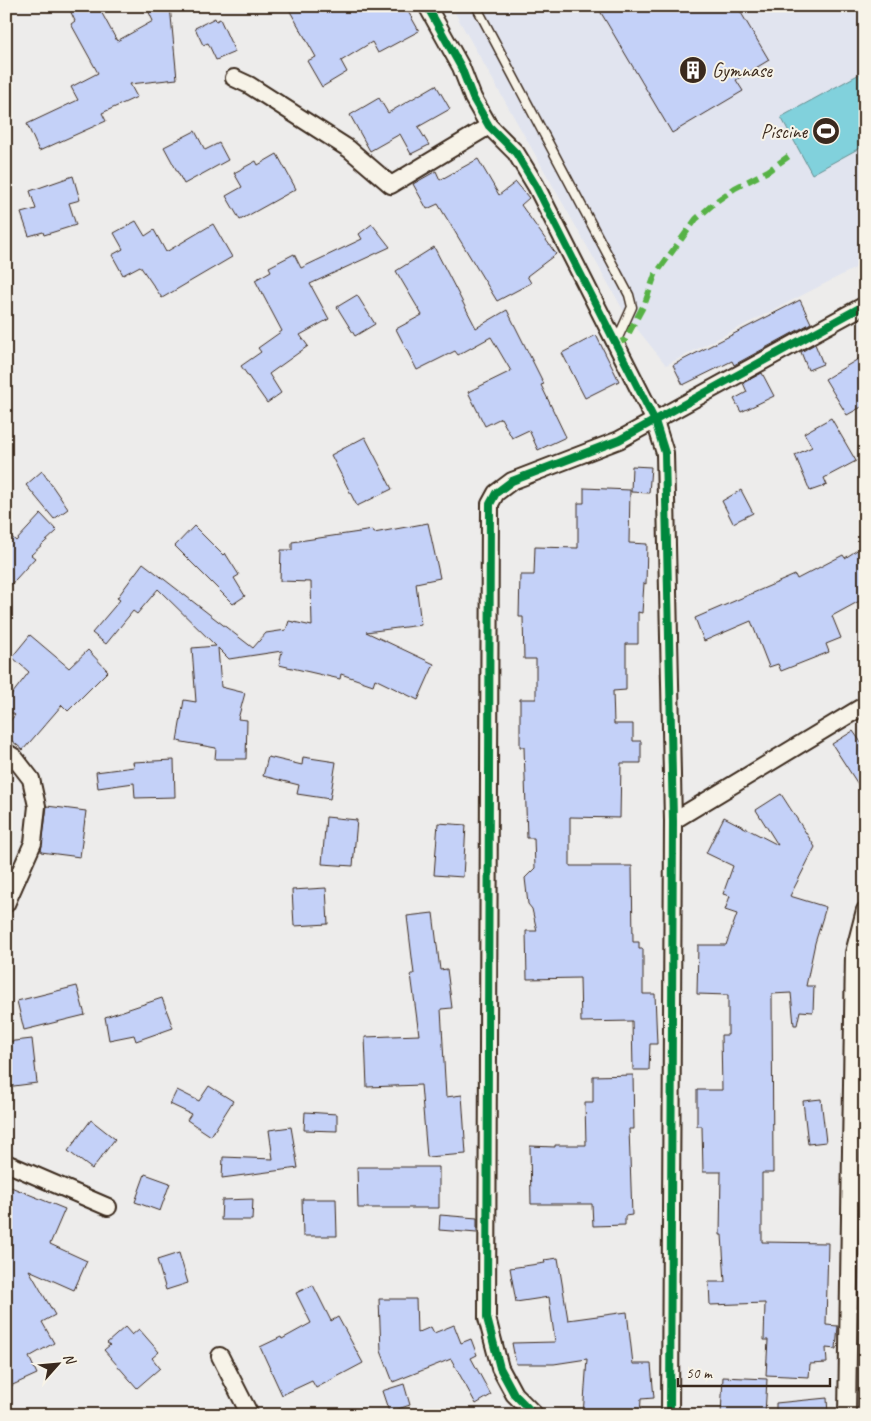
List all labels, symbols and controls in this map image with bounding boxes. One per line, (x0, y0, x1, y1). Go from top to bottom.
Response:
building icon: Gymnase (678, 55, 708, 85)
place label: Gymnase (712, 58, 773, 83)
sports icon: Piscine (811, 116, 841, 146)
place label: Piscine (761, 119, 808, 144)
north arrow (32, 1338, 82, 1388)
text: N (60, 1351, 80, 1368)
scale bar (678, 1356, 831, 1388)
text: 50 m (686, 1364, 713, 1383)

